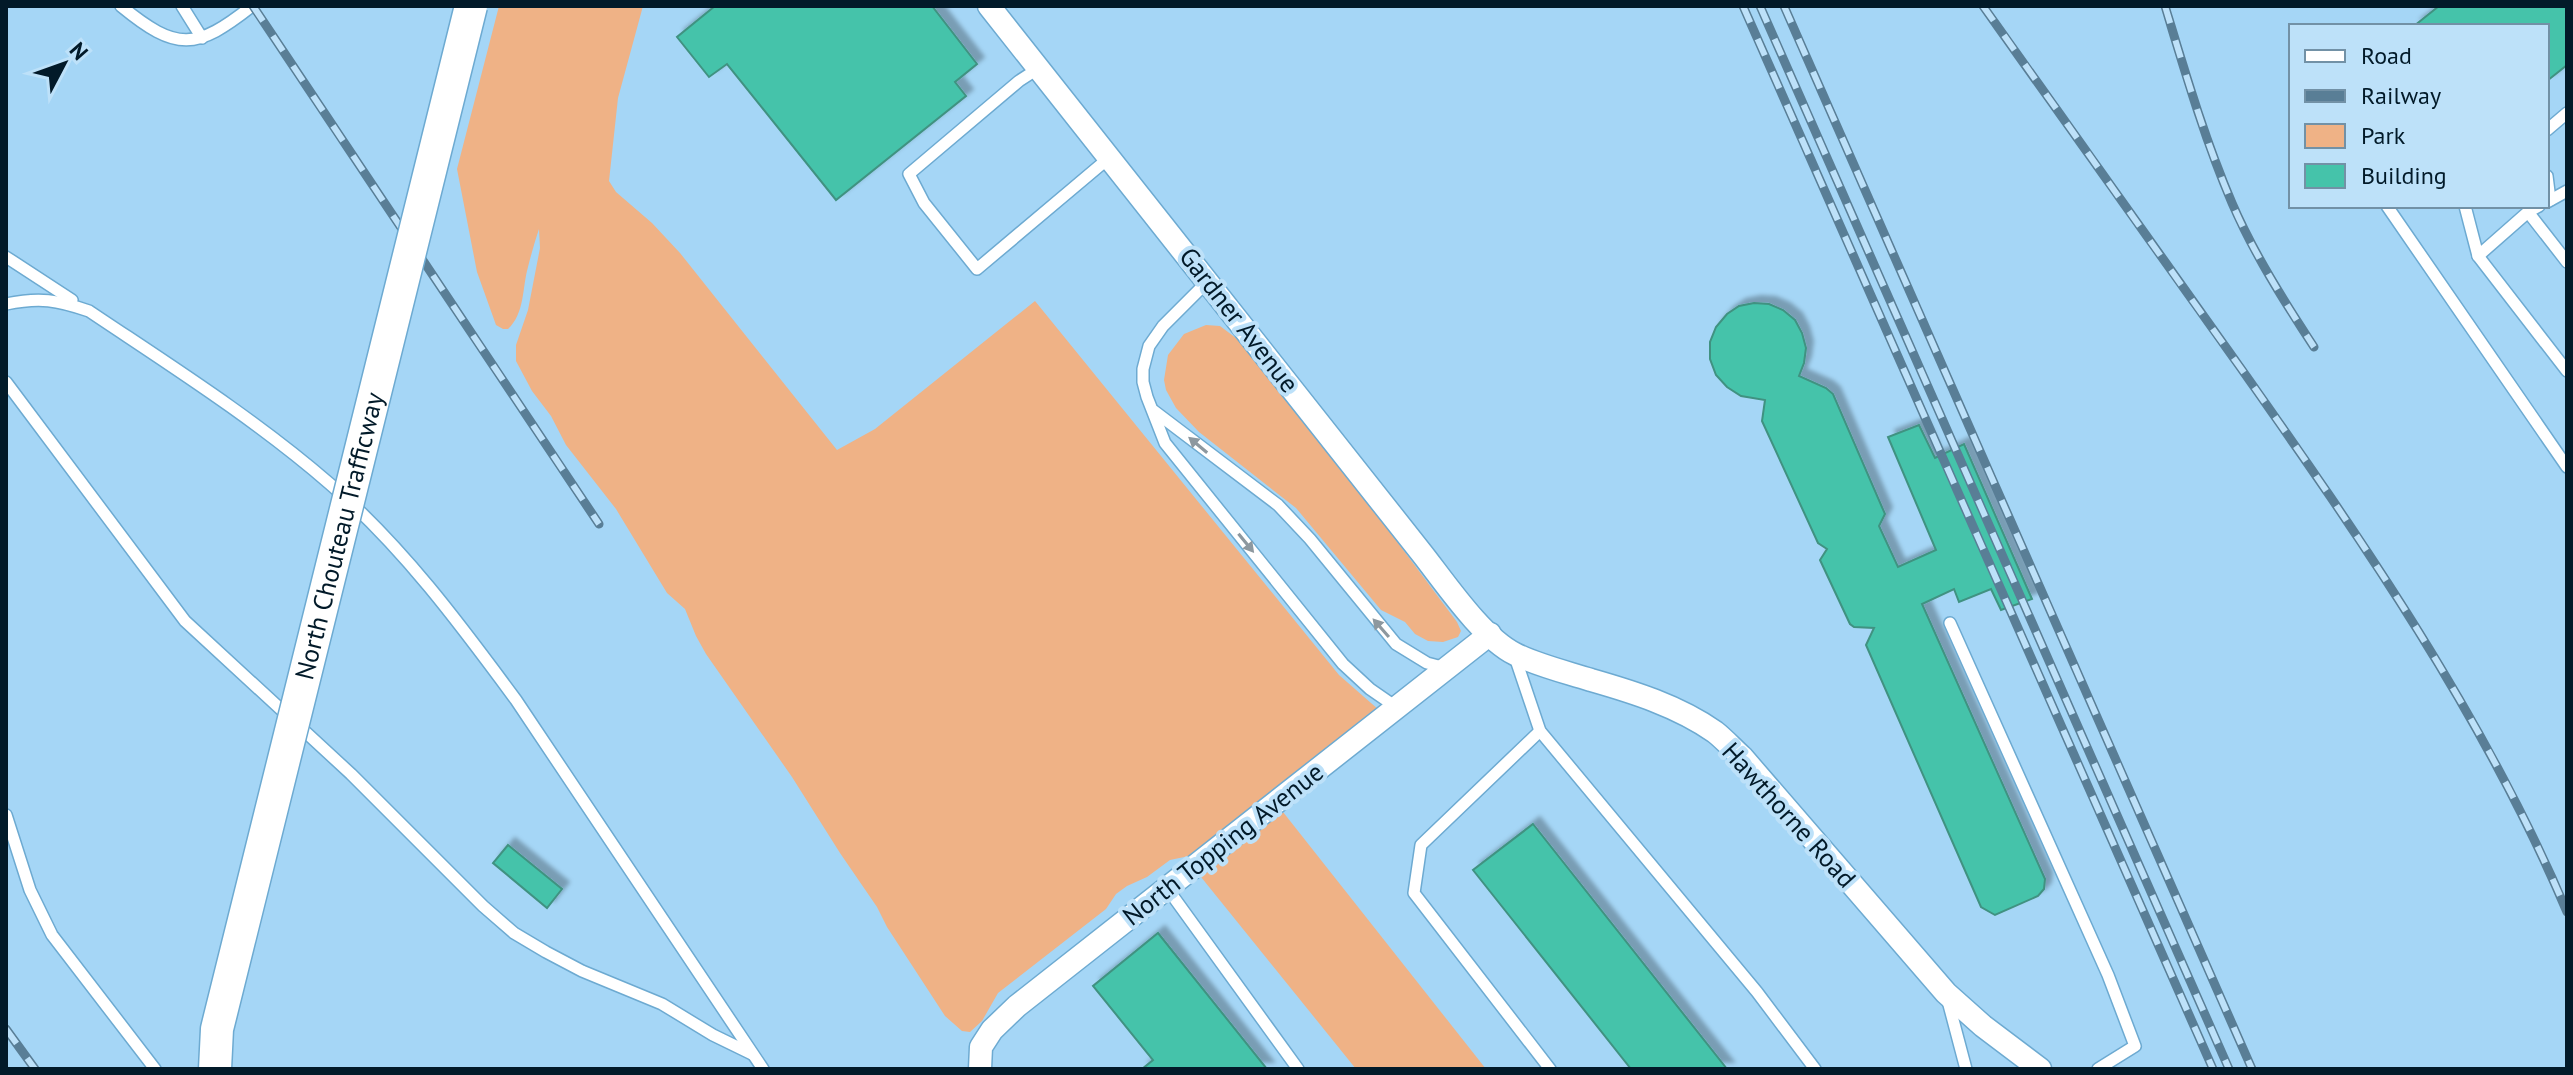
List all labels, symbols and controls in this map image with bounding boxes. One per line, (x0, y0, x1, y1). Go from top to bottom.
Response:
north arrow (24, 24, 104, 104)
legend (2289, 24, 2549, 208)
text: N (64, 36, 94, 66)
text: Road (2361, 40, 2412, 71)
text: Railway (2361, 80, 2441, 111)
text: Park (2361, 120, 2406, 151)
text: Building (2361, 160, 2447, 191)
street label: Gardner Avenue (1172, 240, 1306, 399)
street label: North Chouteau Trafficway (287, 389, 390, 683)
one-way arrow (1188, 437, 1209, 454)
one-way arrow (1237, 532, 1254, 552)
one-way arrow (1373, 618, 1391, 637)
street label: Hawthorne Road (1715, 735, 1863, 894)
street label: North Topping Avenue (1116, 755, 1330, 932)

